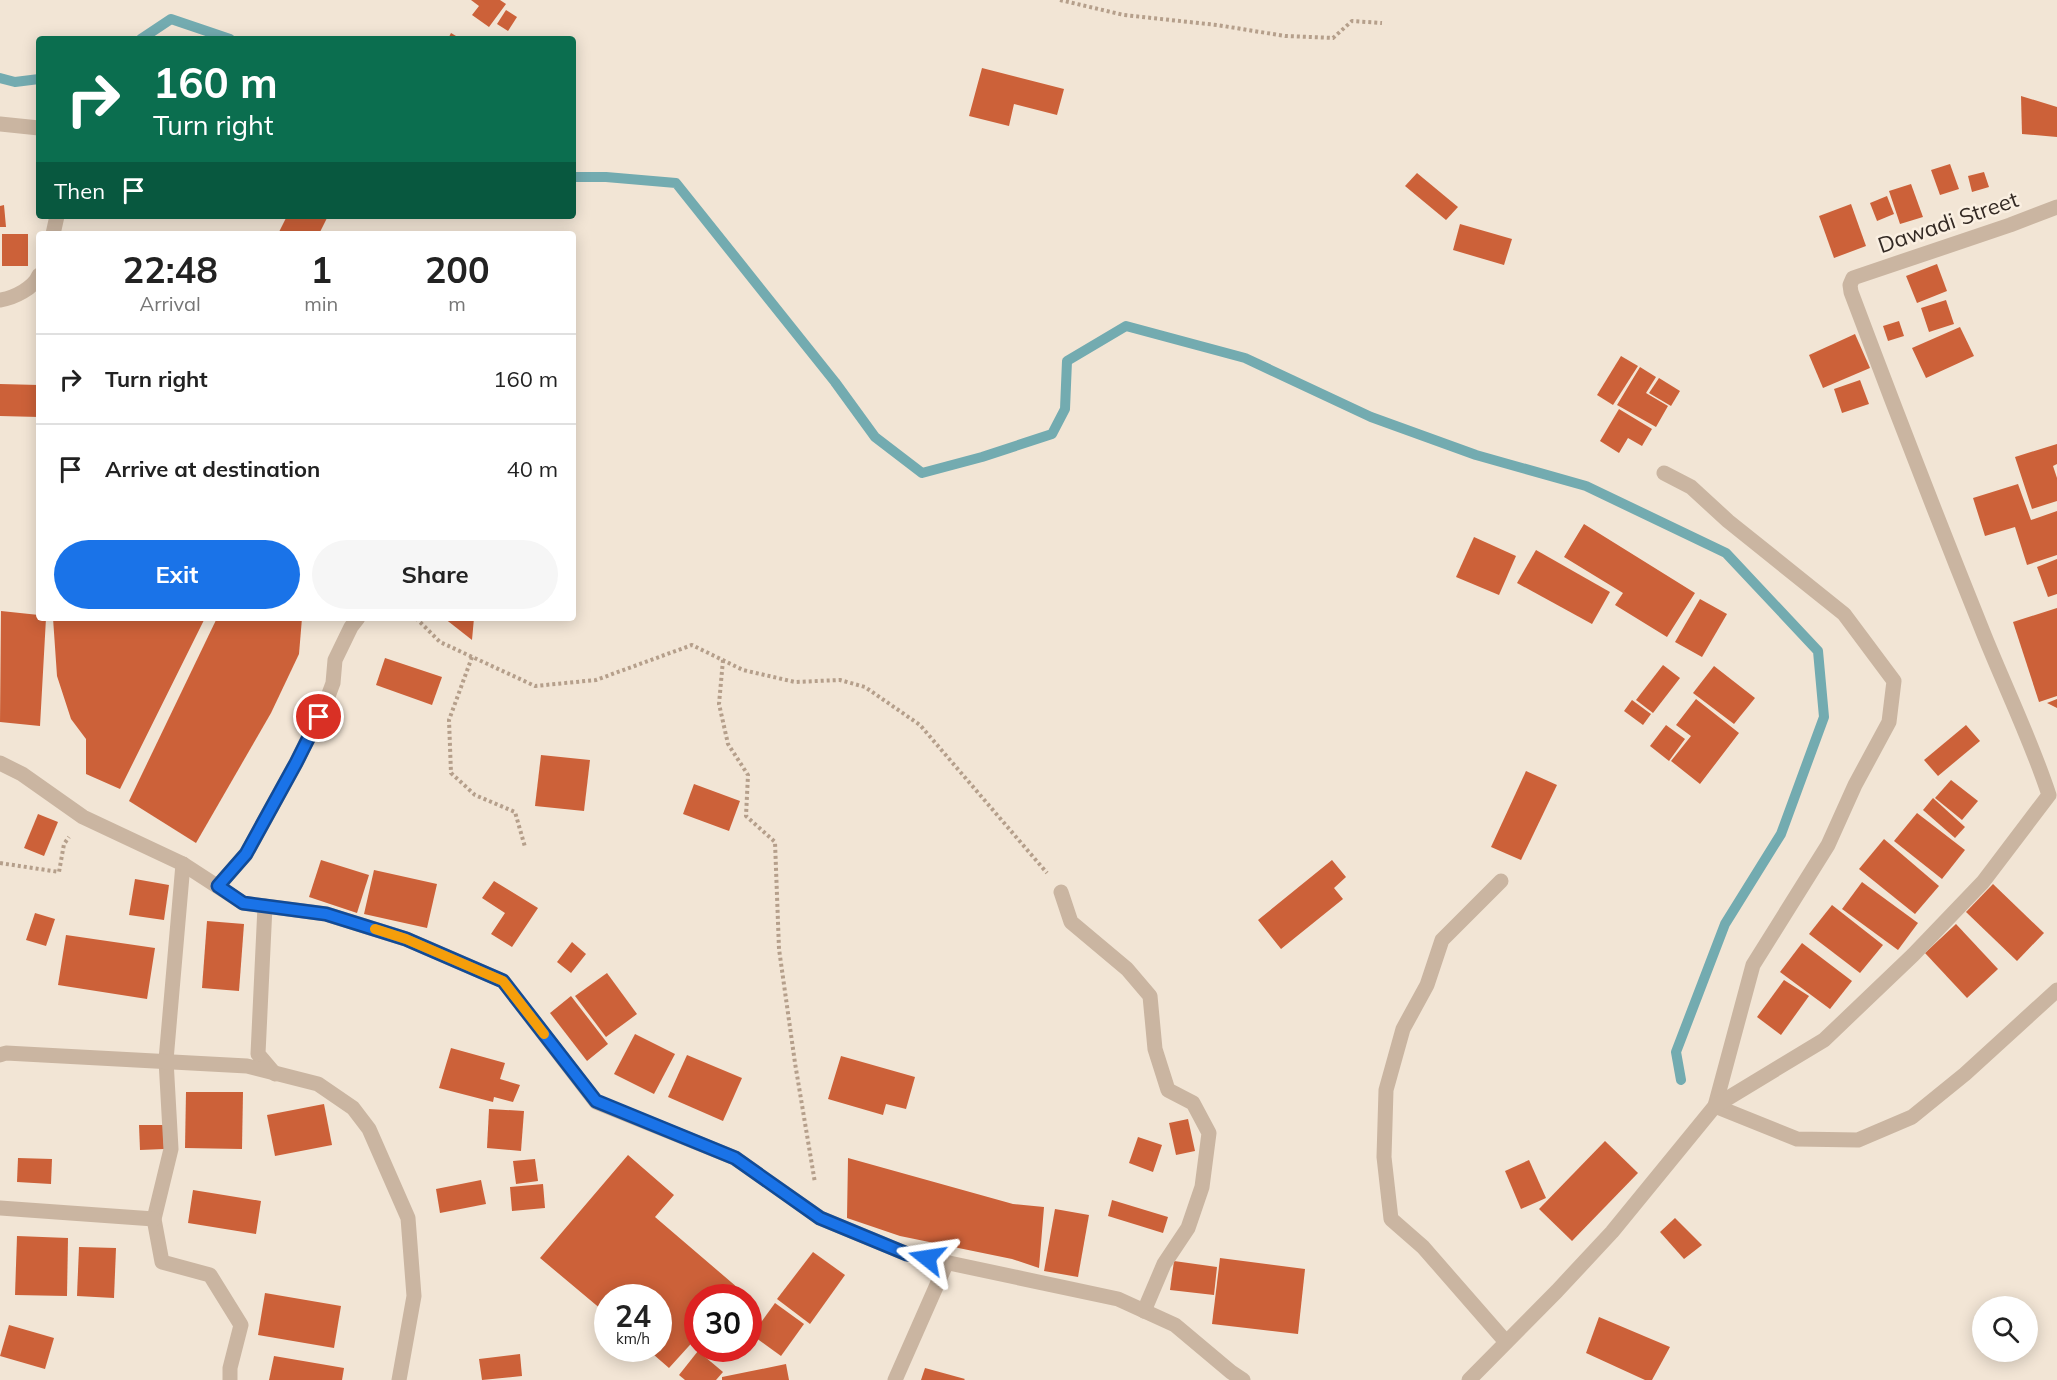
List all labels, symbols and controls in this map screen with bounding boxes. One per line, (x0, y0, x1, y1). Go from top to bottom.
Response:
text: 160 m (153, 56, 278, 109)
icon: right (54, 60, 132, 138)
text: Turn right (153, 108, 273, 142)
icon: arrive (117, 174, 150, 207)
text: Then (54, 177, 105, 205)
street label: Dawadi Street (1874, 185, 2022, 259)
text: 22:48 (122, 247, 218, 292)
text: 1 (310, 247, 332, 292)
text: 200 (425, 247, 490, 292)
text: Arrival (140, 291, 201, 316)
text: min (304, 291, 338, 316)
text: m (448, 291, 466, 316)
icon: right (54, 363, 87, 396)
text: Turn right (105, 365, 208, 393)
text: 160 m (493, 365, 558, 393)
icon: arrive (54, 453, 87, 486)
text: Arrive at destination (105, 455, 320, 483)
text: 40 m (507, 455, 558, 483)
button: Exit (54, 540, 300, 609)
button: Share (312, 540, 558, 609)
pin (293, 691, 344, 742)
icon: arrive (302, 700, 335, 733)
position arrow (895, 1226, 959, 1290)
speed limit sign: 30 (684, 1284, 762, 1362)
map controls (1972, 1296, 2038, 1362)
button: search (1972, 1296, 2038, 1362)
text: 24 (615, 1297, 651, 1335)
text: km/h (616, 1329, 650, 1348)

